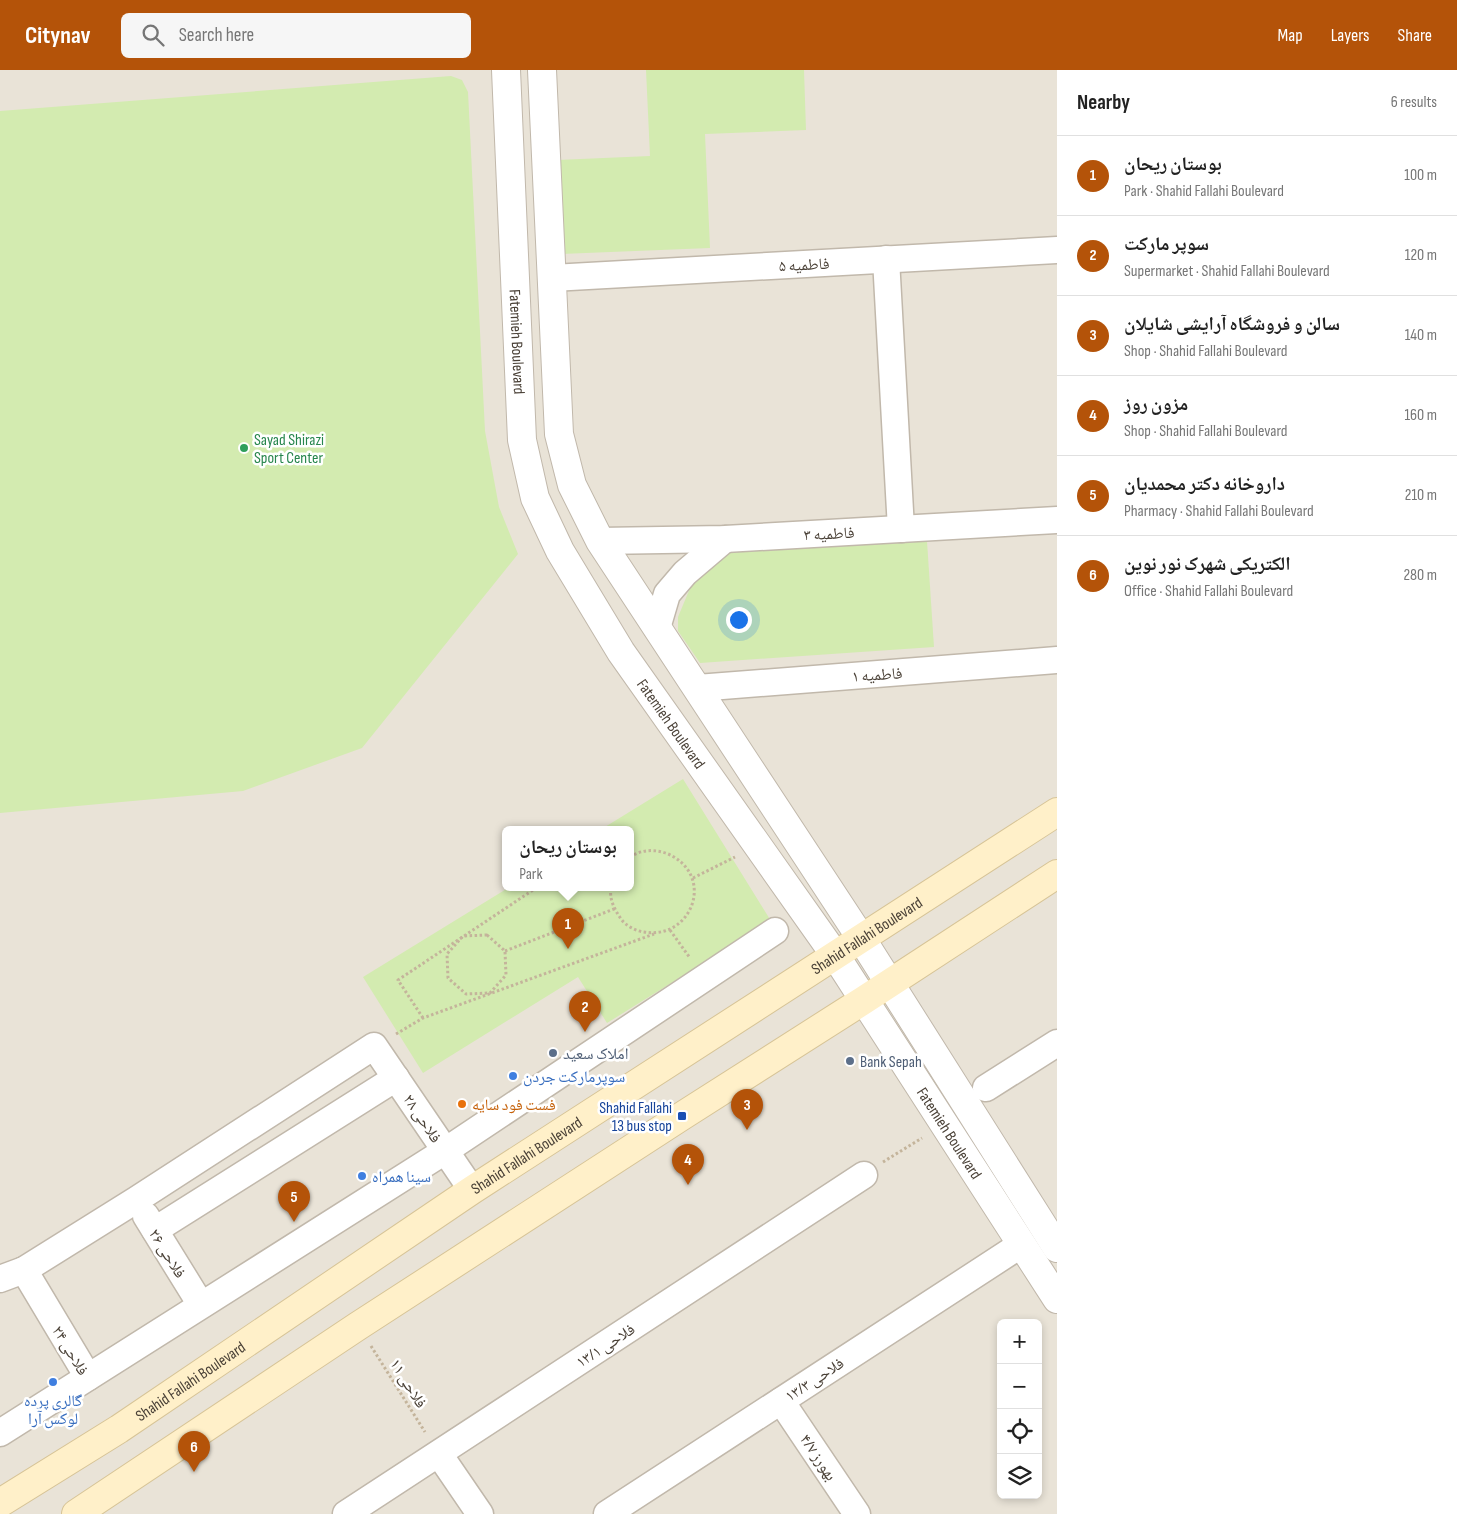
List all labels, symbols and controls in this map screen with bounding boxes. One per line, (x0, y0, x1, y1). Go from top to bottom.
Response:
search box (121, 13, 471, 58)
text: Citynav (25, 21, 91, 50)
icon: search (139, 21, 167, 49)
text: Search here (179, 24, 254, 47)
text: Map (1278, 25, 1303, 46)
text: Layers (1331, 25, 1370, 46)
text: Share (1398, 25, 1432, 46)
text: Nearby (1077, 90, 1130, 115)
text: 6 results (1391, 93, 1437, 112)
text: بوستان ریحان (1124, 153, 1222, 176)
text: 1 (1090, 166, 1096, 185)
text: 100 m (1404, 166, 1437, 185)
text: Park · Shahid Fallahi Boulevard (1124, 182, 1284, 201)
text: سوپر مارکت (1124, 233, 1209, 256)
text: 2 (1089, 246, 1097, 265)
text: 120 m (1405, 246, 1437, 265)
street label: فاطمیه ۵ (778, 255, 830, 276)
text: Supermarket · Shahid Fallahi Boulevard (1124, 262, 1330, 281)
street label: Fatemieh Boulevard (504, 289, 528, 395)
text: سالن و فروشگاه آرایشی شایلان (1124, 313, 1340, 336)
text: 3 (1089, 326, 1097, 345)
text: 140 m (1405, 326, 1437, 345)
text: Shop · Shahid Fallahi Boulevard (1124, 342, 1287, 361)
text: مزون روز (1124, 393, 1188, 416)
text: 4 (1089, 406, 1097, 425)
text: 160 m (1404, 406, 1437, 425)
text: Shop · Shahid Fallahi Boulevard (1124, 422, 1287, 441)
place label: Sayad Shirazi Sport Center (254, 431, 324, 468)
marker: Sayad Shirazi Sport Center (238, 442, 250, 454)
text: داروخانه دکتر محمدیان (1124, 473, 1285, 496)
text: 5 (1089, 486, 1097, 505)
text: 210 m (1405, 486, 1437, 505)
text: Pharmacy · Shahid Fallahi Boulevard (1124, 502, 1314, 521)
street label: فاطمیه ۳ (803, 524, 855, 545)
text: الکتریکی شهرک نور نوین (1124, 553, 1291, 576)
text: 6 (1089, 566, 1097, 585)
text: 280 m (1403, 566, 1437, 585)
text: Office · Shahid Fallahi Boulevard (1124, 582, 1293, 601)
your location (726, 607, 752, 633)
street label: فاطمیه ۱ (851, 664, 903, 687)
street label: Fatemieh Boulevard (632, 676, 708, 773)
popup (502, 826, 634, 891)
text: بوستان ریحان (519, 836, 617, 859)
text: Park (519, 865, 543, 884)
street label: Shahid Fallahi Boulevard (808, 894, 926, 979)
pin: 1 (552, 908, 584, 949)
pin: 2 (569, 991, 601, 1032)
place label: املاک سعید (563, 1045, 628, 1064)
marker: املاک سعید (547, 1047, 559, 1059)
place label: Bank Sepah (860, 1053, 922, 1072)
marker: Bank Sepah (844, 1055, 856, 1067)
place label: سوپرمارکت جردن (523, 1068, 625, 1087)
marker: سوپرمارکت جردن (507, 1070, 519, 1082)
street label: Fatemieh Boulevard (912, 1084, 985, 1183)
pin: 3 (731, 1089, 763, 1130)
street label: فلاحی ۲۸ (399, 1091, 445, 1147)
place label: فست فود سایه (472, 1096, 556, 1115)
marker: فست فود سایه (456, 1098, 468, 1110)
place label: Shahid Fallahi 13 bus stop (599, 1099, 672, 1136)
marker: Shahid Fallahi 13 bus stop (676, 1110, 688, 1122)
street label: Shahid Fallahi Boulevard (468, 1113, 586, 1199)
pin: 4 (672, 1144, 704, 1185)
place label: سینا همراه (372, 1168, 431, 1187)
marker: سینا همراه (356, 1170, 368, 1182)
pin: 5 (278, 1181, 310, 1222)
street label: فلاحی ۲۶ (144, 1226, 189, 1282)
map controls (997, 1319, 1042, 1499)
button: + (997, 1319, 1042, 1364)
street label: فلاحی ۱۳/۱ (573, 1320, 639, 1372)
street label: فلاحی ۲۴ (48, 1322, 92, 1379)
street label: Shahid Fallahi Boulevard (132, 1338, 249, 1426)
street label: فلاحی ۱۳/۳ (782, 1354, 848, 1406)
street label: فلاحی ۱۱ (385, 1356, 430, 1412)
button: − (997, 1364, 1042, 1409)
marker: گالری پرده لوکس آرا (47, 1376, 59, 1388)
place label: گالری پرده لوکس آرا (24, 1392, 82, 1429)
button: locate (997, 1409, 1042, 1454)
pin: 6 (178, 1431, 210, 1472)
street label: بهورز ۴/۷ (795, 1431, 840, 1485)
button: layers (997, 1454, 1042, 1499)

